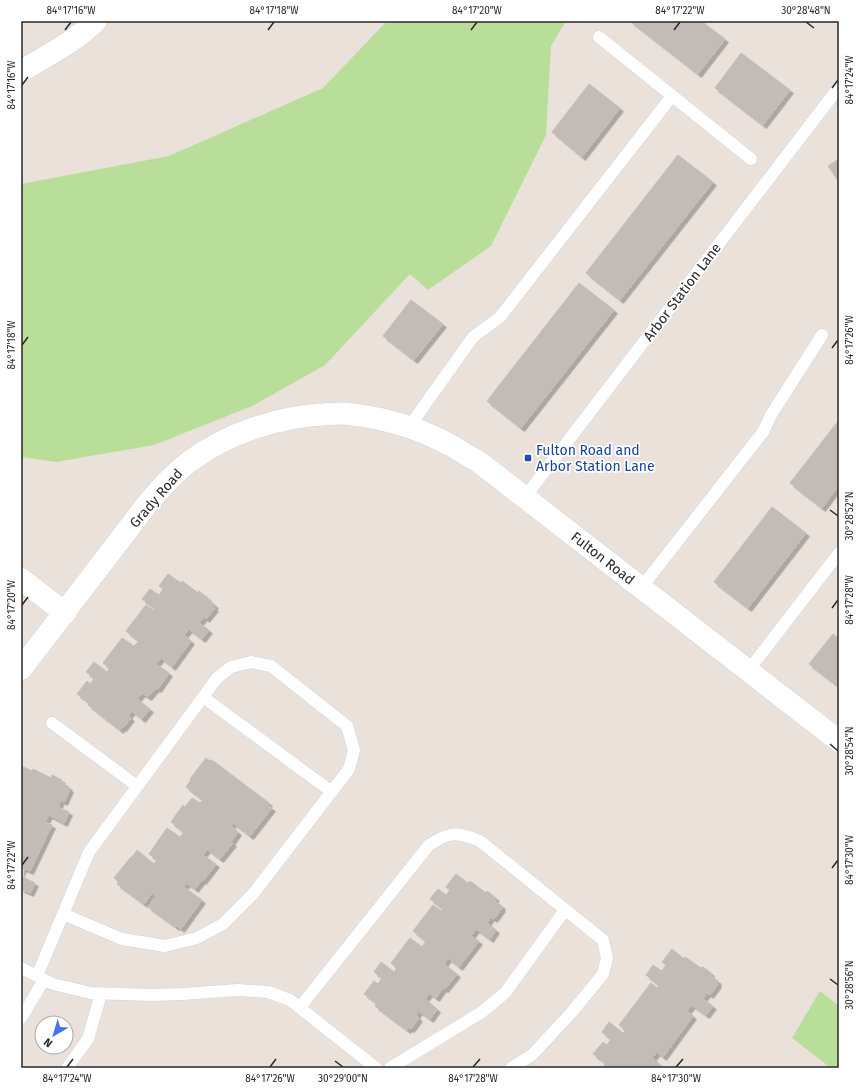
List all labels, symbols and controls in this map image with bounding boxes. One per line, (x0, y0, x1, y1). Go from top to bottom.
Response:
text: 84°17'16"W (47, 5, 96, 17)
text: 84°17'18"W (249, 5, 299, 17)
text: 84°17'20"W (452, 5, 503, 17)
text: 84°17'22"W (655, 5, 705, 17)
text: 30°28'48"N (781, 5, 831, 17)
text: 84°17'24"W (844, 55, 856, 104)
text: 84°17'16"W (6, 60, 18, 109)
street label: Arbor Station Lane (640, 240, 725, 345)
text: 84°17'26"W (844, 315, 856, 365)
text: 84°17'18"W (6, 320, 18, 370)
place label: Fulton Road and Arbor Station Lane (536, 442, 655, 475)
marker: Fulton Road and Arbor Station Lane (523, 453, 533, 463)
street label: Grady Road (126, 465, 187, 531)
text: 30°28'52"N (844, 492, 856, 540)
street label: Fulton Road (568, 528, 638, 588)
text: 84°17'28"W (844, 574, 856, 625)
text: 84°17'20"W (6, 579, 18, 630)
text: 30°28'54"N (844, 727, 856, 775)
text: 84°17'30"W (844, 834, 856, 885)
text: 84°17'22"W (6, 840, 18, 890)
text: 30°28'56"N (844, 960, 856, 1010)
north arrow (34, 1015, 74, 1055)
text: N (41, 1035, 55, 1050)
text: 84°17'24"W (43, 1073, 92, 1085)
text: 84°17'26"W (245, 1073, 295, 1085)
text: 30°29'00"N (318, 1073, 368, 1085)
text: 84°17'28"W (448, 1073, 499, 1085)
text: 84°17'30"W (651, 1073, 702, 1085)

